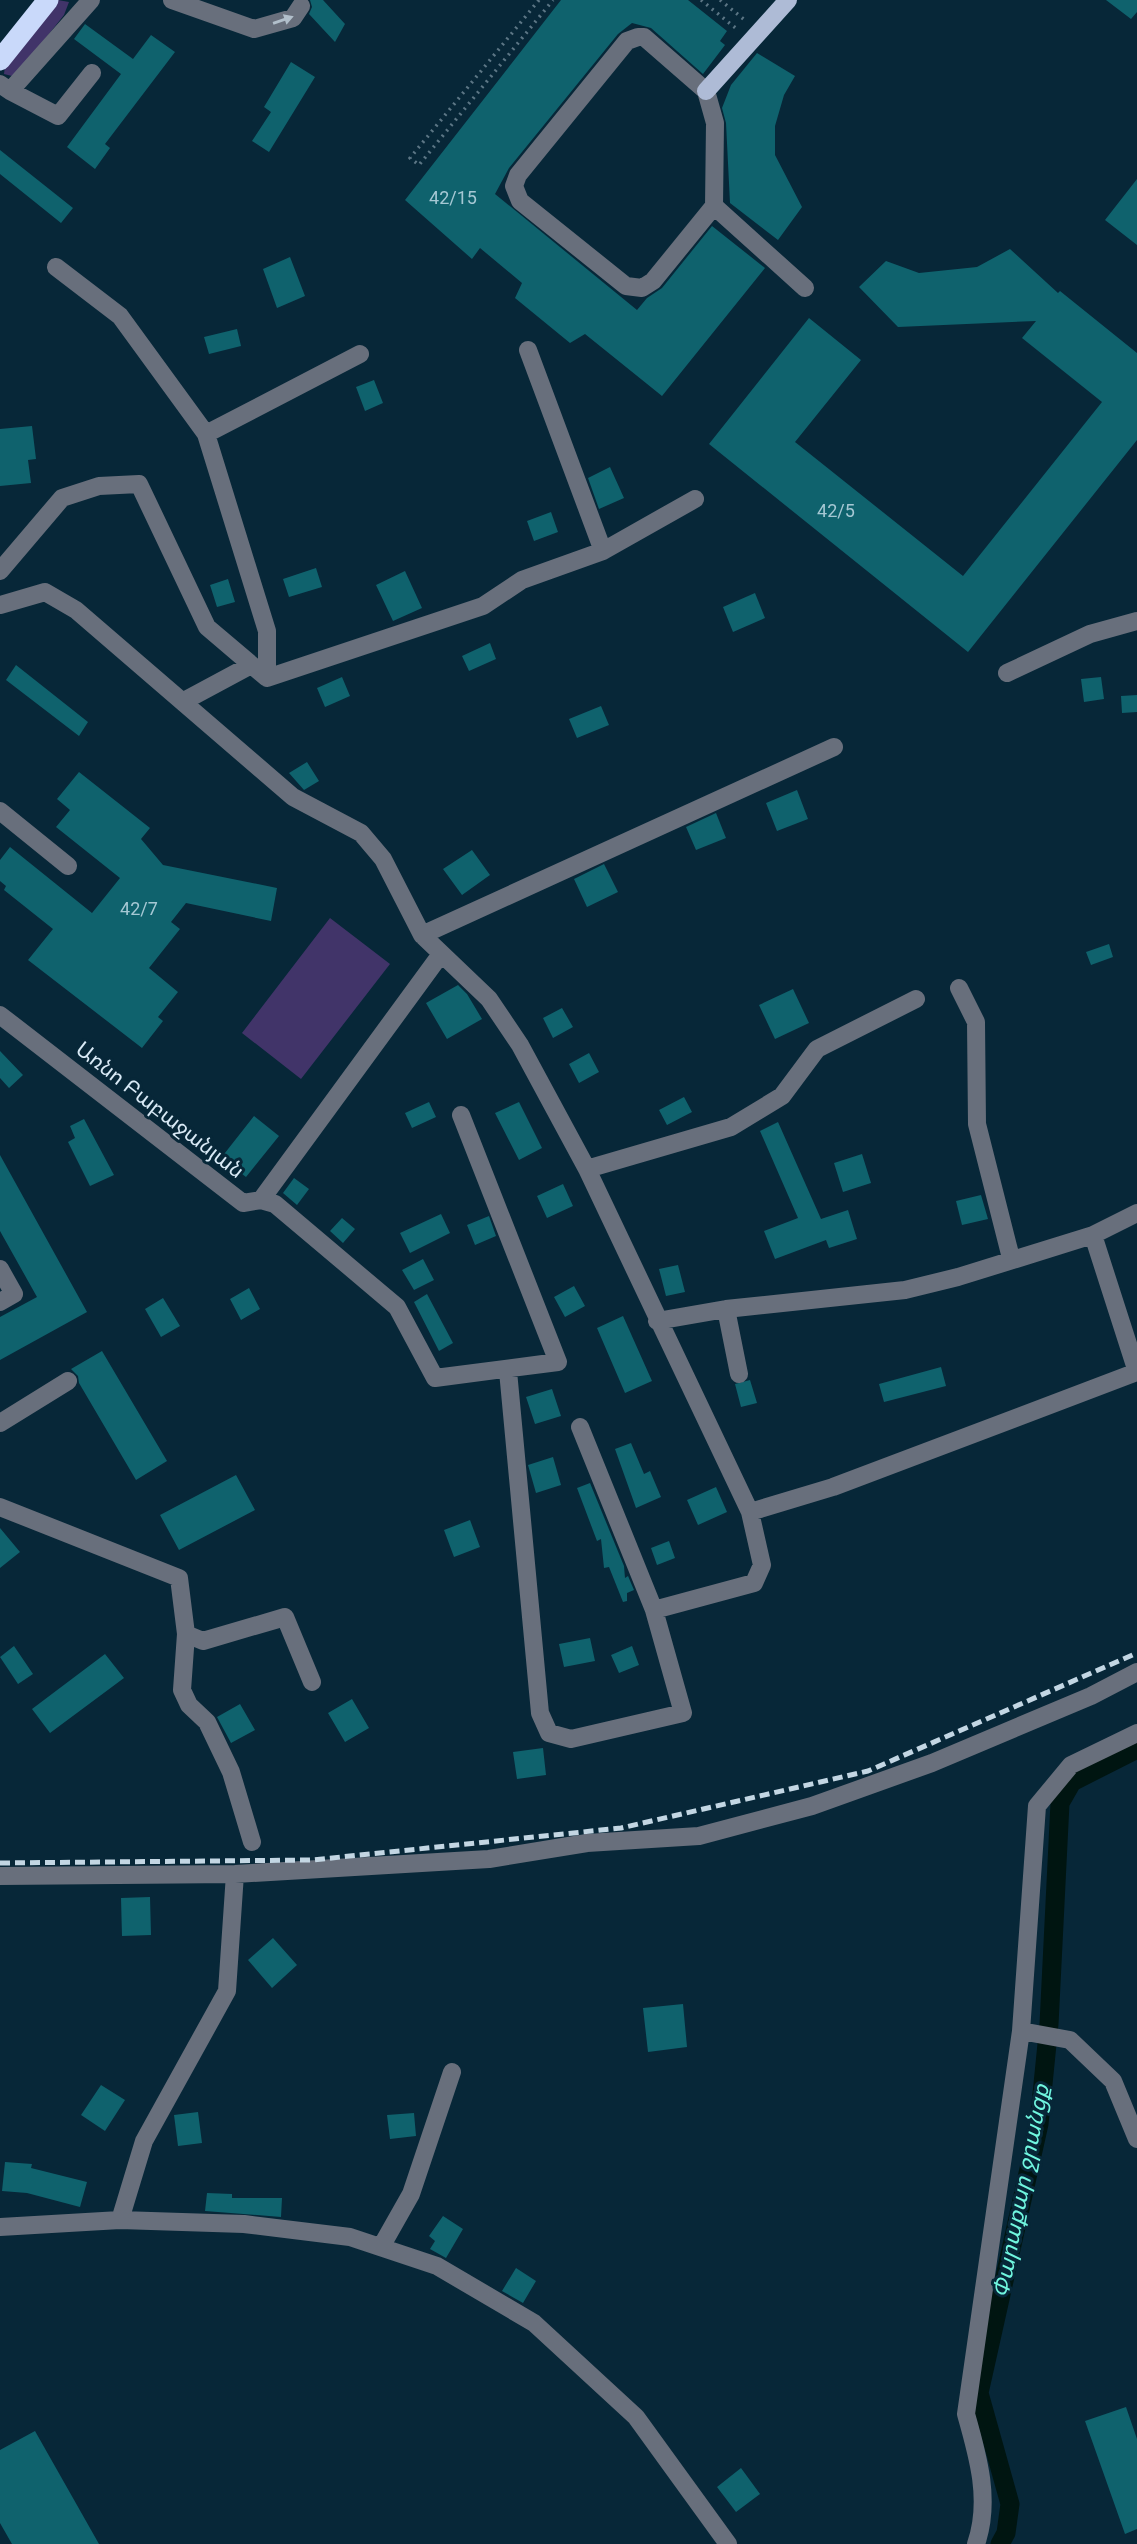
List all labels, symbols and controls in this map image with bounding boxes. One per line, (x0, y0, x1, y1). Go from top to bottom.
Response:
one-way arrow (272, 14, 293, 25)
house number: 42/15 (429, 187, 477, 208)
house number: 42/5 (817, 500, 855, 521)
house number: 42/7 (120, 898, 158, 919)
street label: Առնո Բաբաջանյան (71, 1037, 249, 1183)
water label: Փարաքար ջրանցք (987, 2081, 1055, 2300)

